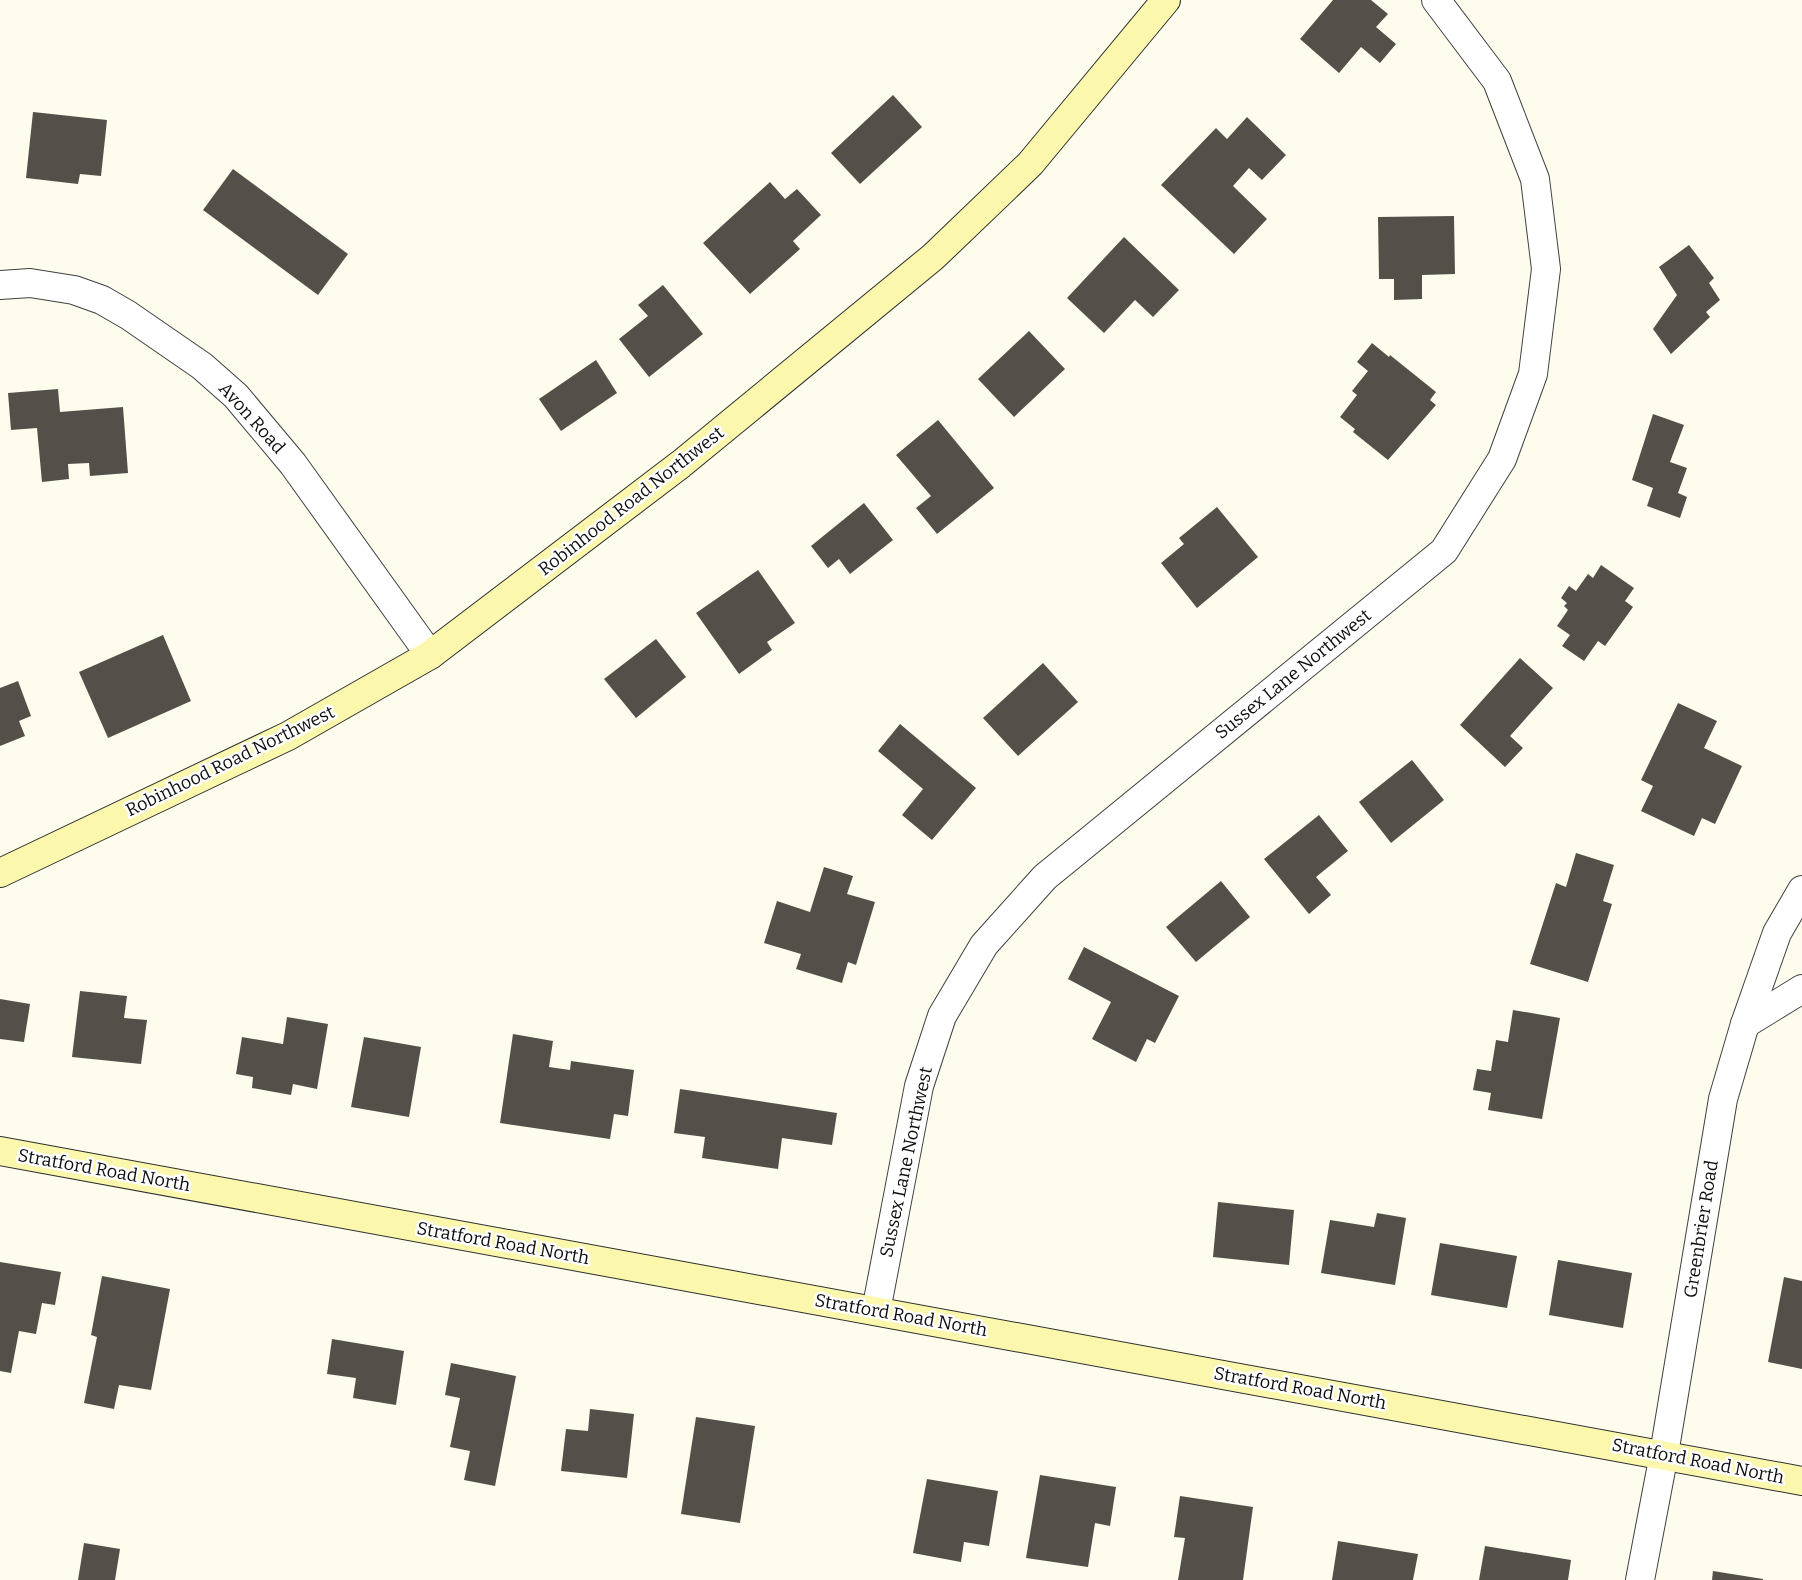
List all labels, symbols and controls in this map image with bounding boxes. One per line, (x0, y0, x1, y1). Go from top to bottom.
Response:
street label: Avon Road (214, 378, 290, 459)
street label: Robinhood Road Northwest (534, 421, 729, 580)
street label: Sussex Lane Northwest (1211, 604, 1376, 744)
street label: Robinhood Road Northwest (122, 701, 338, 821)
street label: Sussex Lane Northwest (875, 1064, 937, 1259)
street label: Stratford Road North (16, 1144, 192, 1196)
street label: Greenbrier Road (1679, 1158, 1723, 1299)
street label: Stratford Road North (415, 1217, 591, 1269)
street label: Stratford Road North (813, 1289, 989, 1341)
street label: Stratford Road North (1212, 1362, 1388, 1414)
street label: Stratford Road North (1610, 1434, 1786, 1488)

